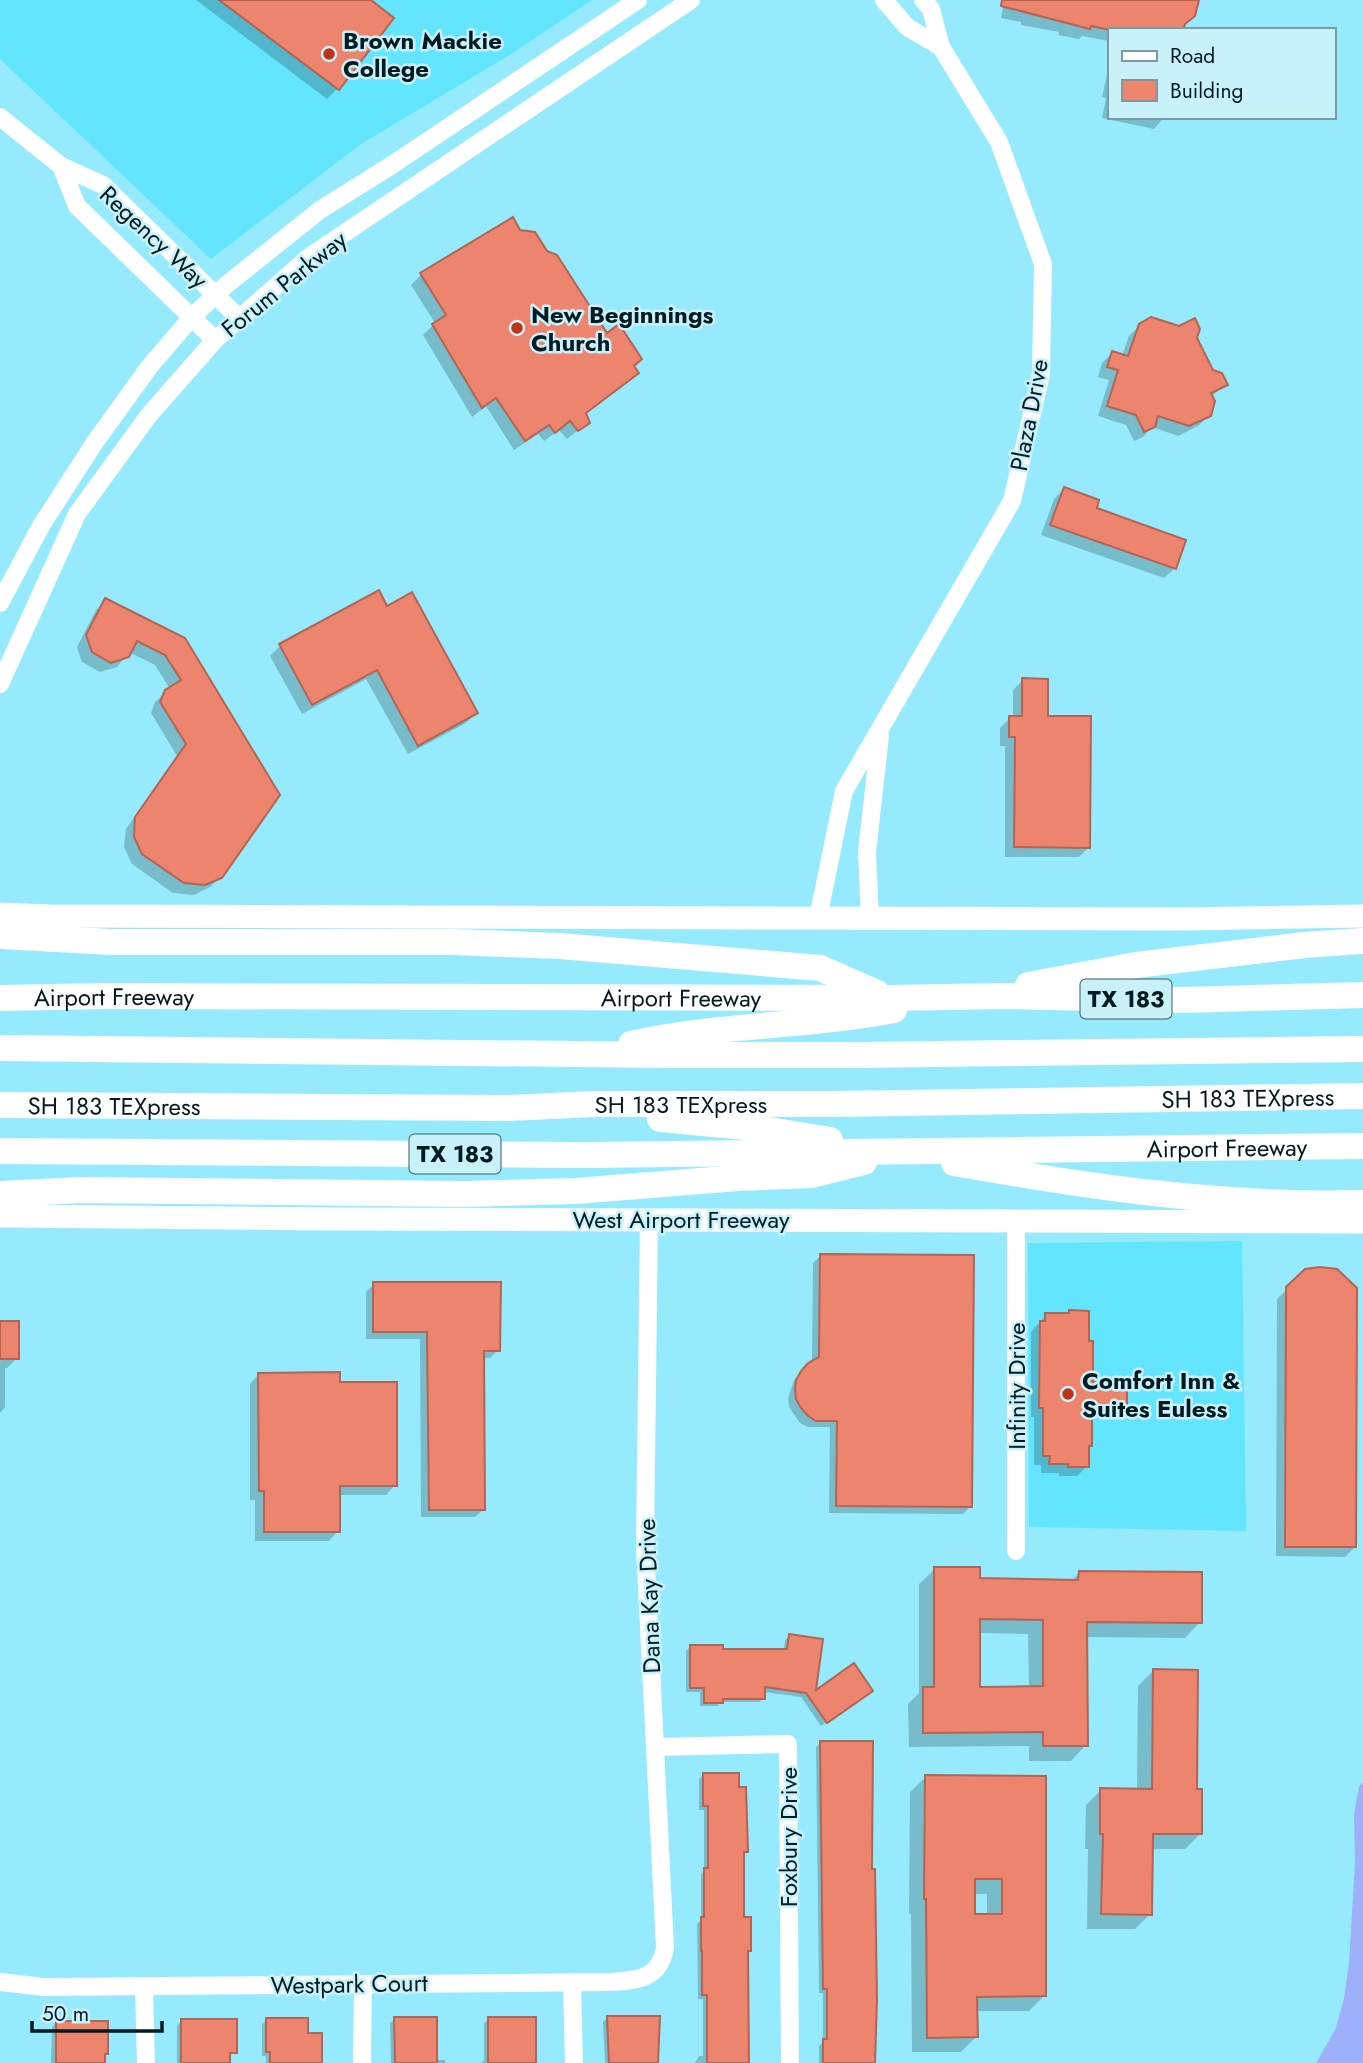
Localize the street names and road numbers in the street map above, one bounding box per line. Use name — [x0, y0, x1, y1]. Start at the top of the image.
street label: Regency Way — [92, 177, 216, 297]
street label: Forum Parkway — [214, 222, 355, 346]
street label: Plaza Drive — [1001, 356, 1057, 474]
street label: Airport Freeway — [33, 978, 195, 1015]
street label: Airport Freeway — [601, 980, 762, 1015]
road number: TX 183 — [1080, 980, 1172, 1018]
street label: SH 183 TEXpress — [1161, 1079, 1334, 1117]
street label: SH 183 TEXpress — [595, 1087, 767, 1122]
street label: SH 183 TEXpress — [28, 1088, 200, 1124]
street label: Airport Freeway — [1147, 1129, 1308, 1166]
road number: TX 183 — [410, 1134, 500, 1174]
street label: West Airport Freeway — [572, 1202, 790, 1237]
street label: Infinity Drive — [999, 1322, 1034, 1450]
street label: Dana Kay Drive — [629, 1518, 669, 1674]
street label: Foxbury Drive — [771, 1767, 806, 1907]
street label: Westpark Court — [270, 1965, 428, 2003]

